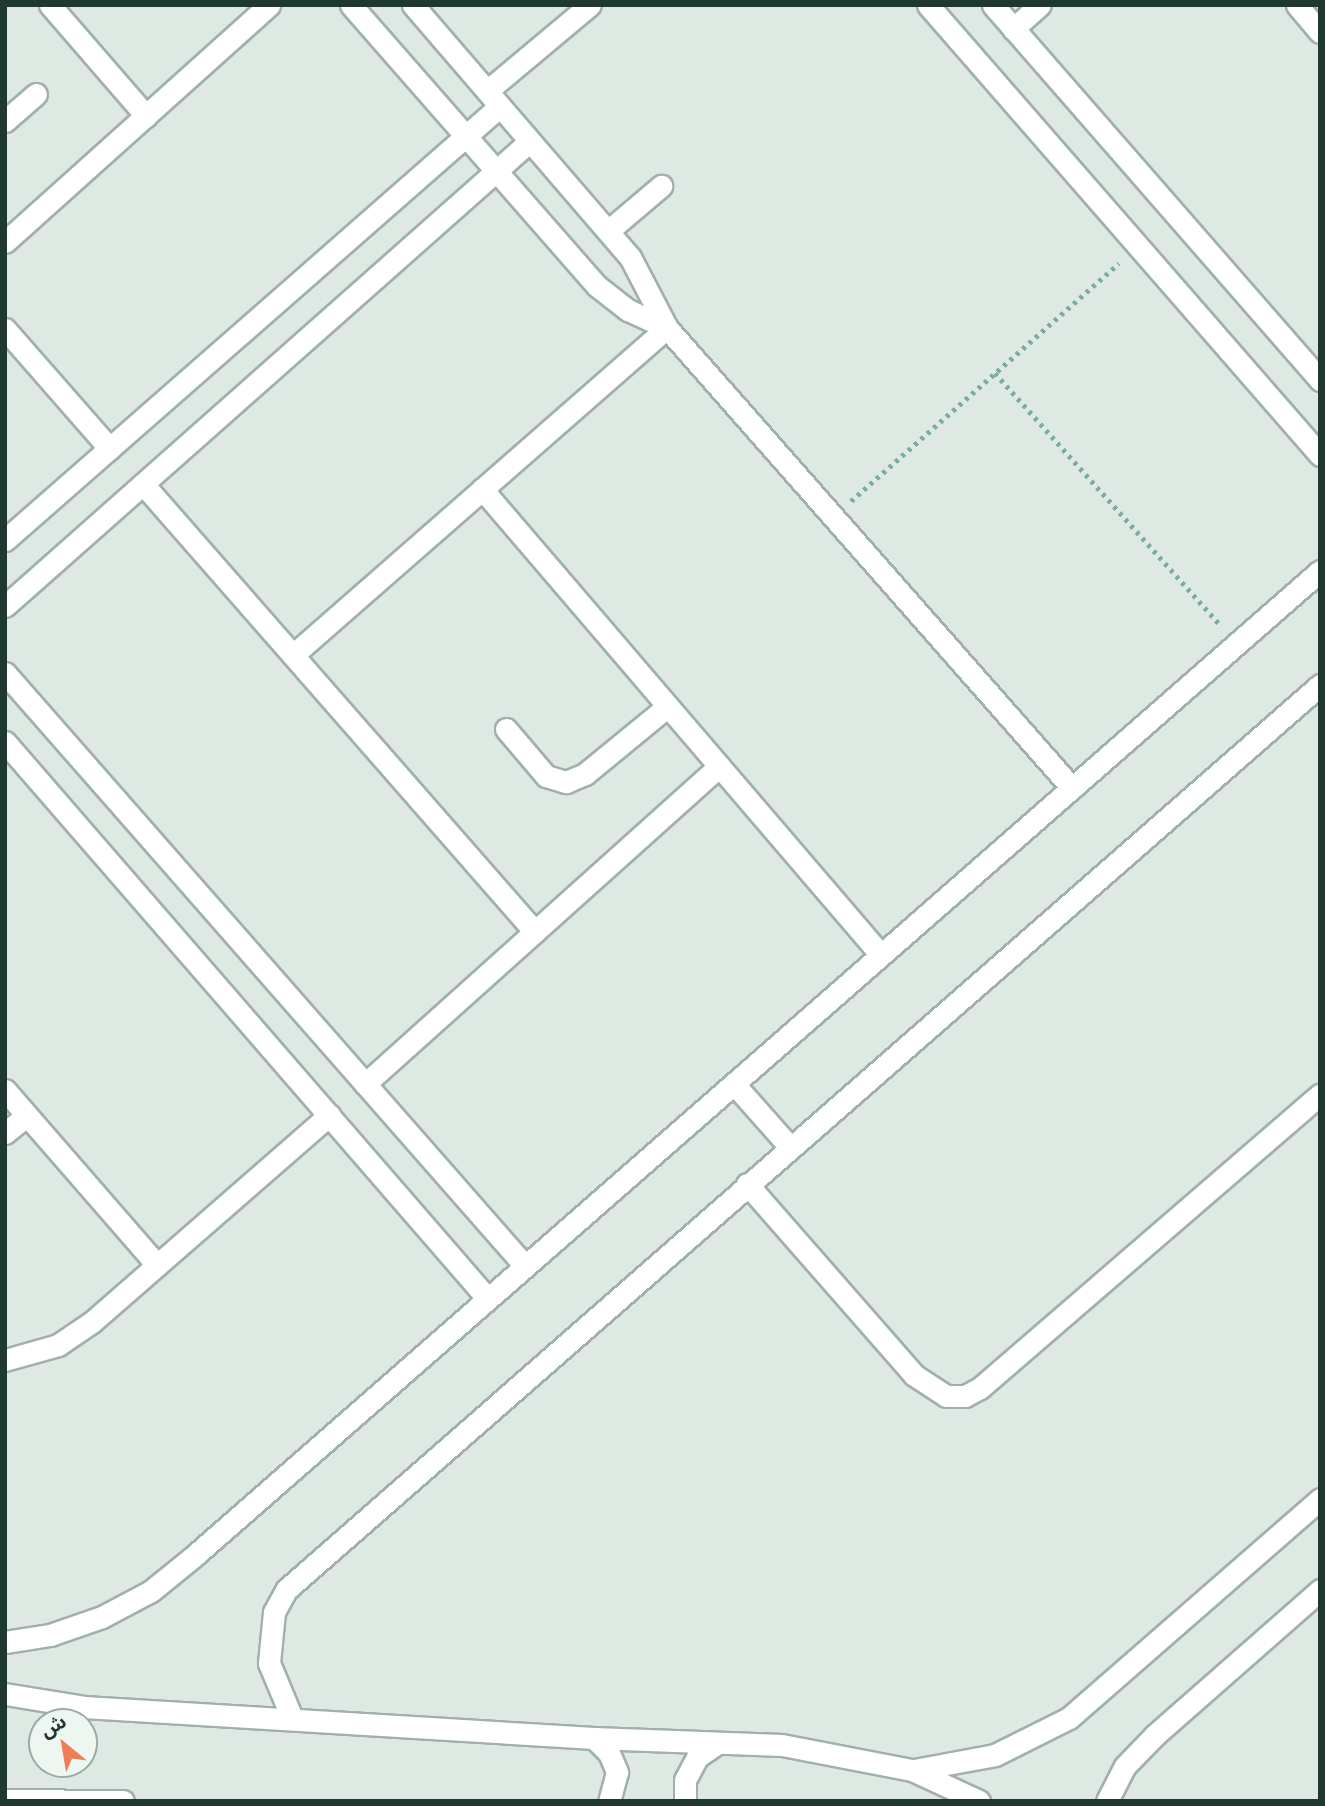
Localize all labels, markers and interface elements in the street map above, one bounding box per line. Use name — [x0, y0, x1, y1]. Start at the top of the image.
north arrow — [28, 1708, 98, 1778]
text: ش — [37, 1711, 70, 1743]

